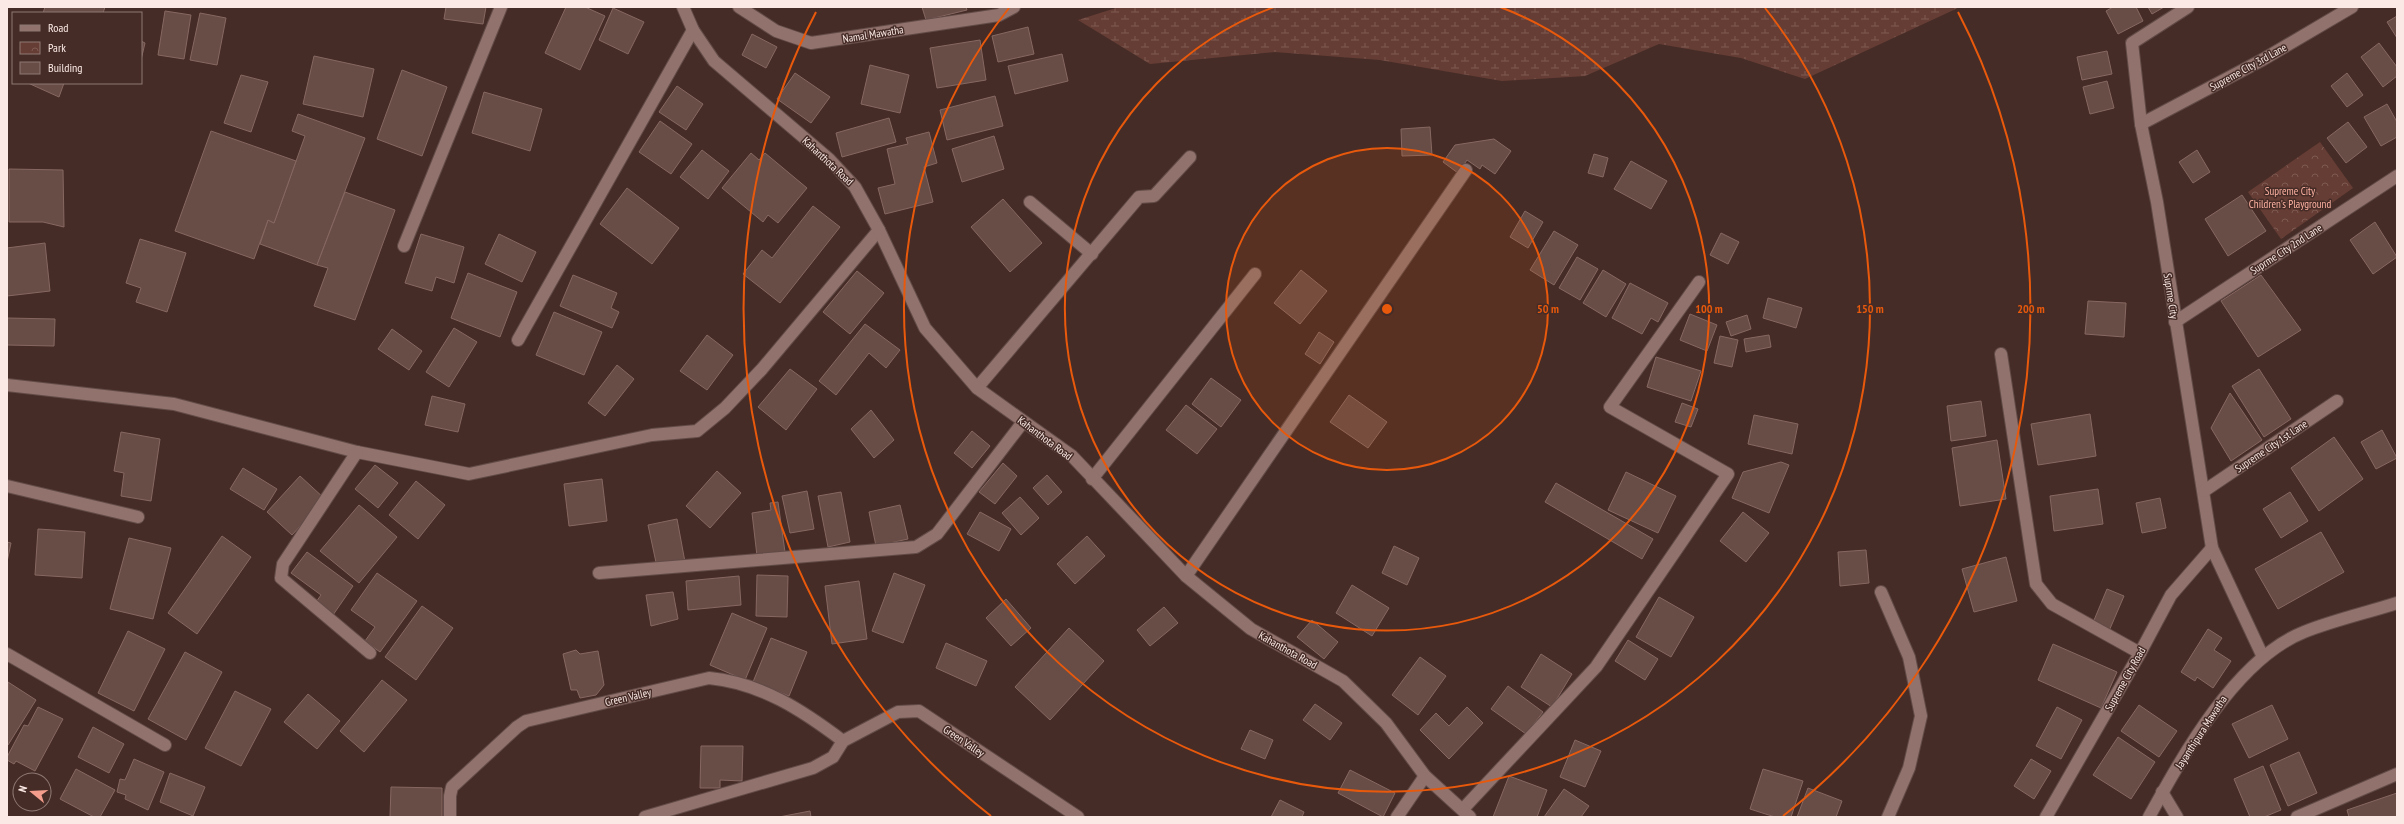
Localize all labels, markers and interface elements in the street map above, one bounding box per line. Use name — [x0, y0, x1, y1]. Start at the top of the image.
legend — [12, 12, 142, 84]
text: Road — [48, 20, 68, 35]
street label: Namal Mawatha — [842, 22, 904, 46]
text: Park — [48, 40, 66, 55]
street label: Supreme CIty 3rd Lane — [2207, 40, 2289, 94]
text: Building — [48, 60, 83, 75]
street label: Kahanthota Road — [800, 134, 857, 188]
park label: Supreme City Children's Playground — [2249, 184, 2331, 211]
street label: Suprme City 2nd Lane — [2247, 220, 2325, 277]
street label: Suprme City — [2161, 272, 2182, 321]
text: 50 m — [1537, 301, 1559, 316]
text: 100 m — [1695, 301, 1723, 316]
text: 150 m — [1856, 301, 1884, 316]
text: 200 m — [2017, 301, 2045, 316]
centre of rings — [1380, 302, 1394, 316]
street label: Kahanthota Road — [1015, 413, 1075, 463]
street label: Supreme City 1st Lane — [2232, 416, 2310, 475]
street label: Kahanthota Road — [1256, 628, 1320, 672]
street label: Supreme City Road — [2102, 644, 2148, 714]
street label: Green Valley — [604, 685, 653, 709]
street label: Jayanthipura Mawatha — [2172, 693, 2230, 772]
street label: Green Valley — [941, 722, 988, 760]
north arrow — [12, 772, 52, 812]
text: N — [15, 784, 30, 794]

